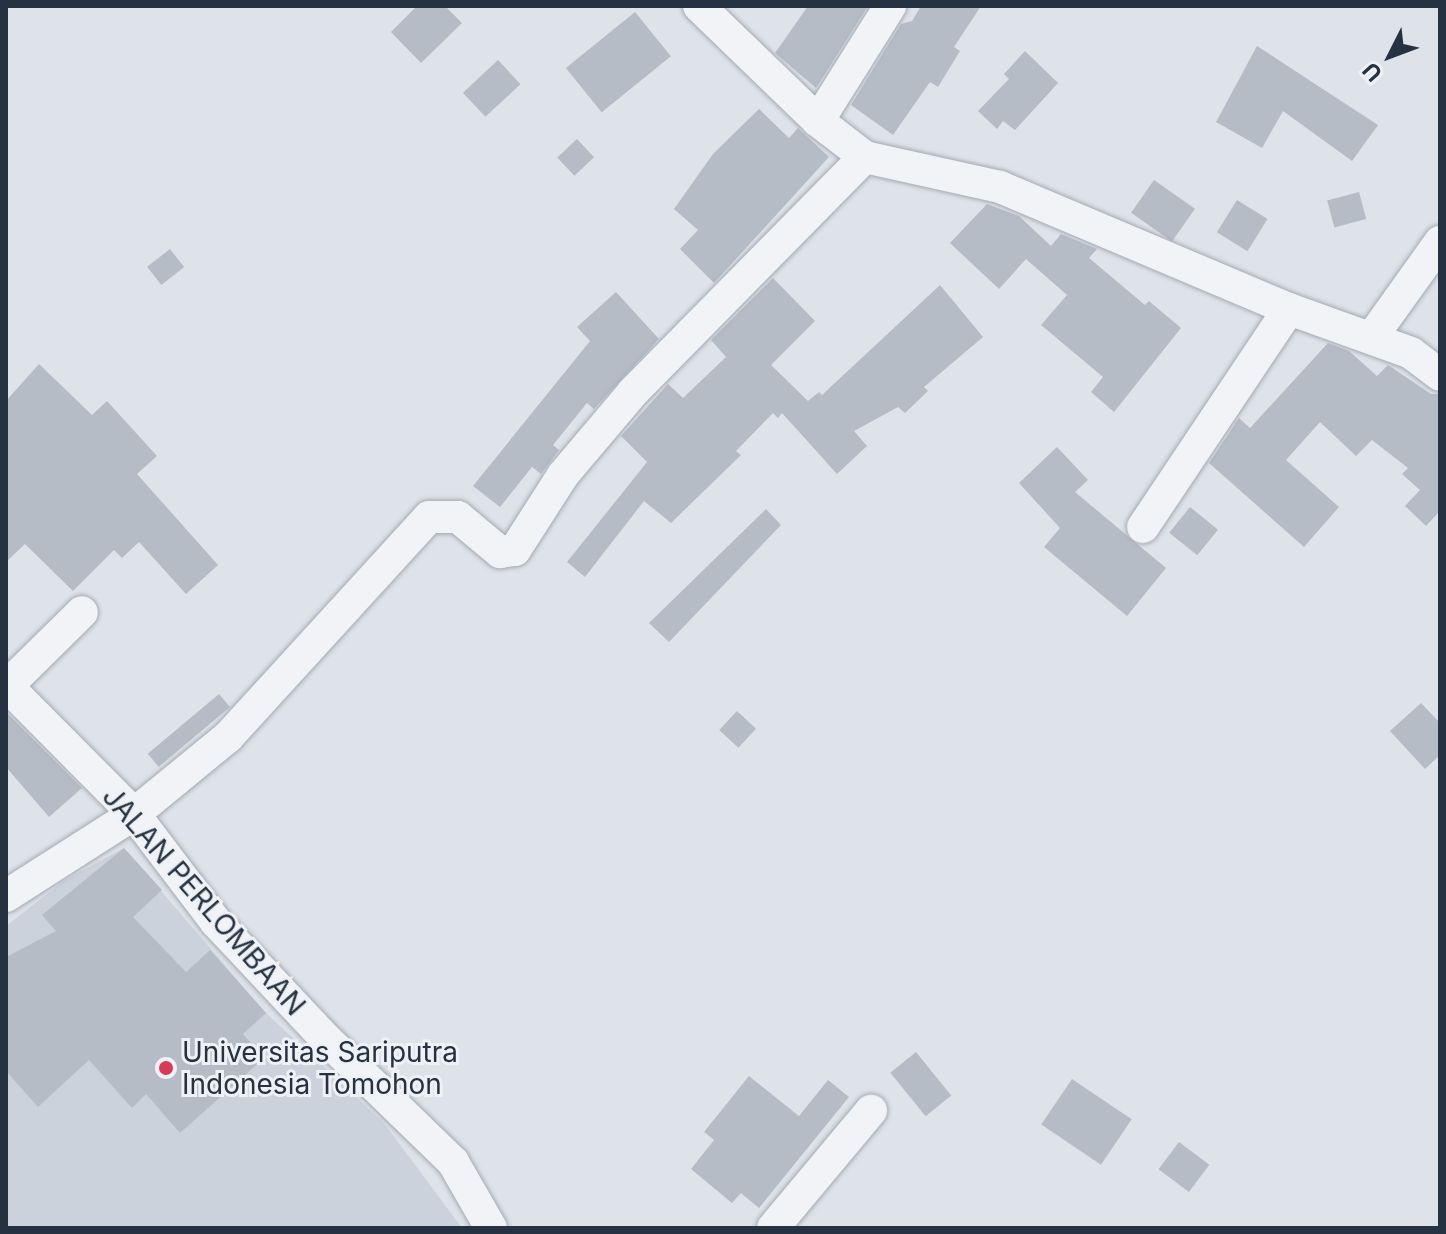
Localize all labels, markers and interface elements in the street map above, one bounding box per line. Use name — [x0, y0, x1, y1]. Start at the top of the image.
north arrow — [1350, 16, 1430, 96]
text: U — [1357, 57, 1387, 87]
street label: JALAN PERLOMBAAN — [96, 780, 312, 1022]
place label: Universitas Sariputra Indonesia Tomohon — [182, 1035, 458, 1101]
marker: Universitas Sariputra Indonesia Tomohon — [157, 1059, 175, 1077]

